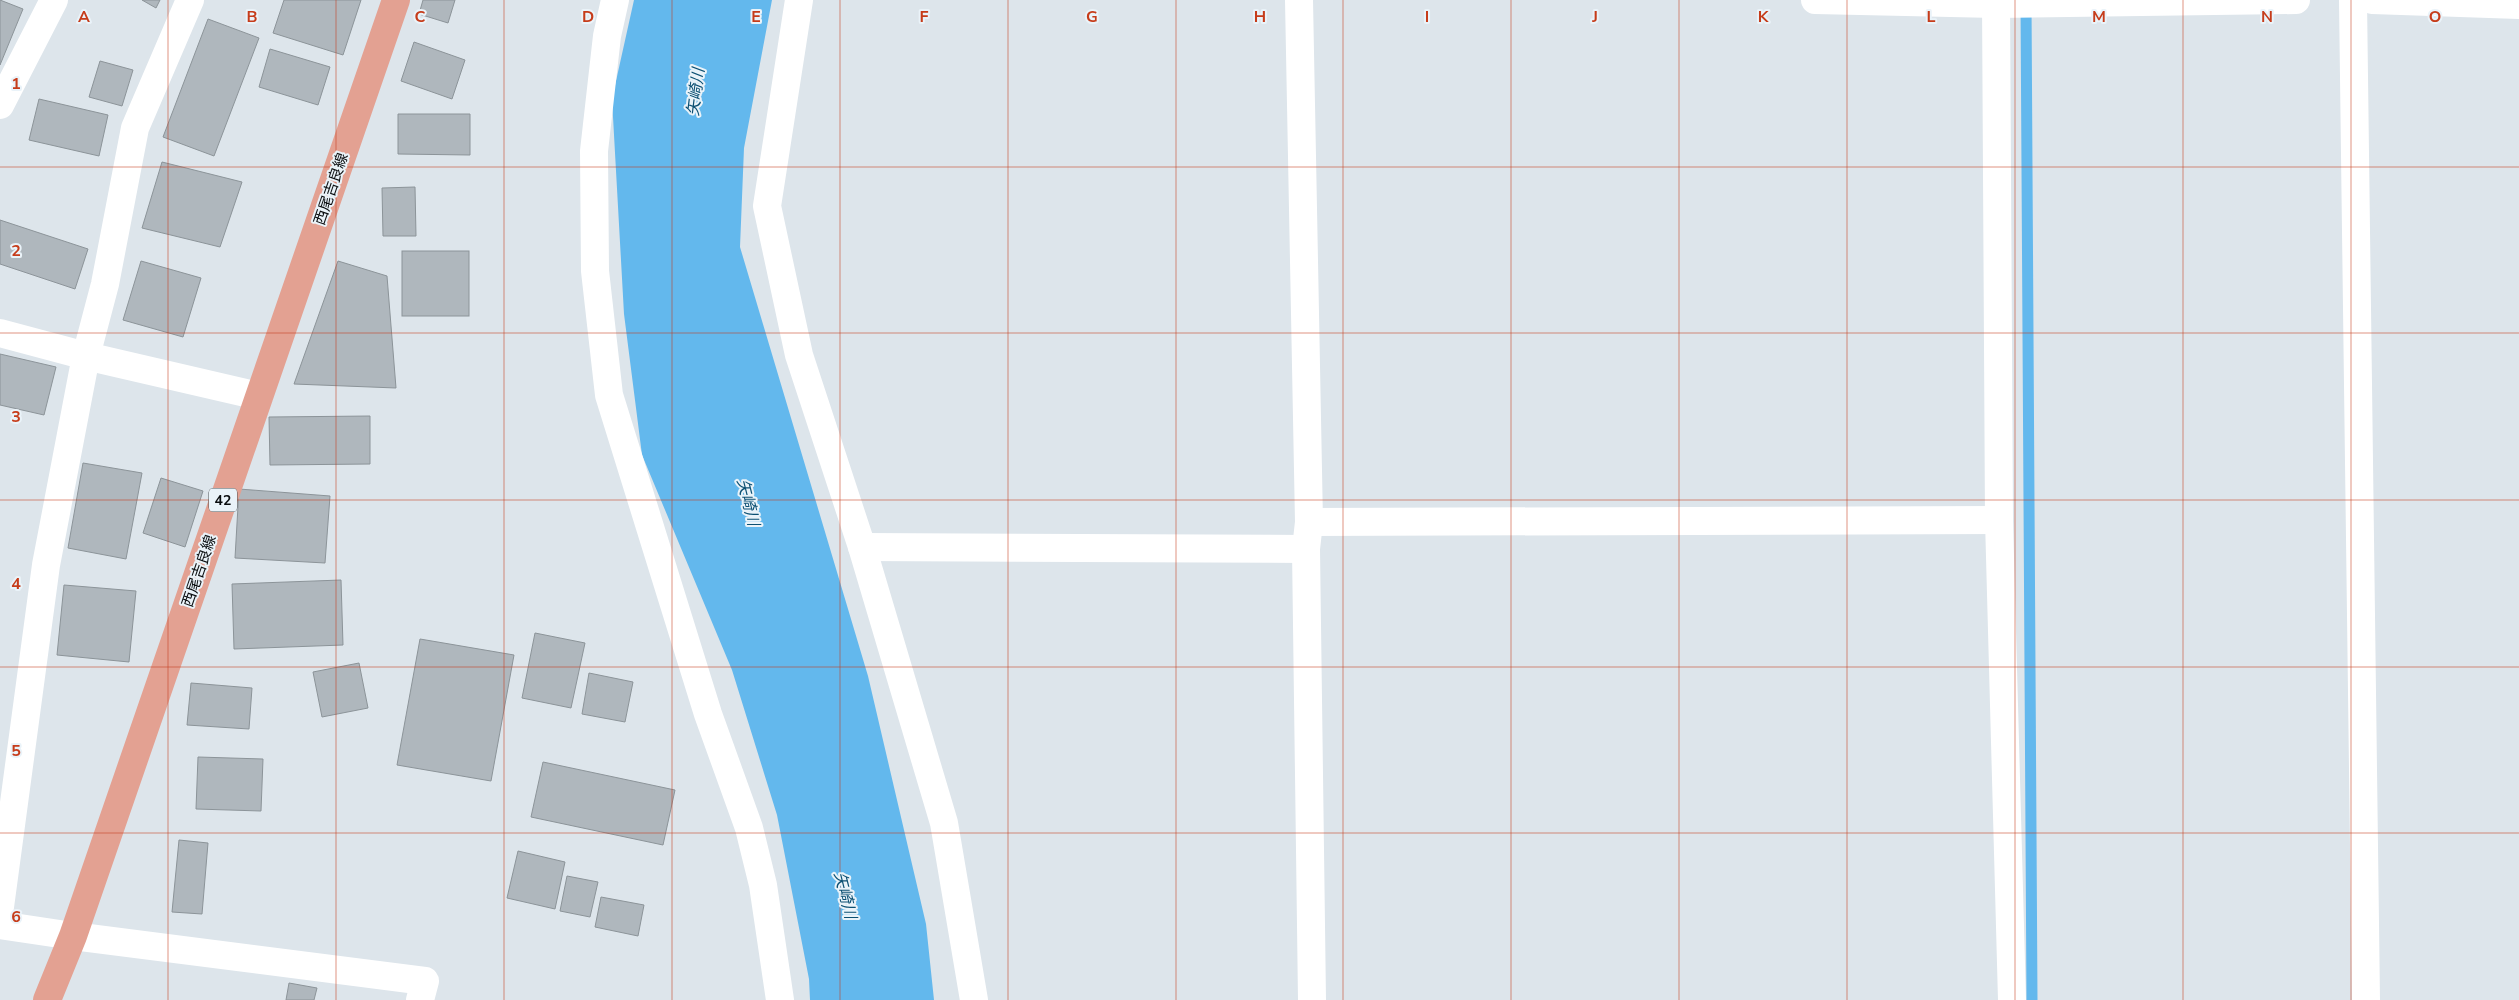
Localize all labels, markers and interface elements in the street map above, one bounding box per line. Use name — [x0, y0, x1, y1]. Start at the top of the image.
text: A — [78, 6, 90, 28]
text: B — [246, 6, 258, 28]
text: C — [415, 6, 426, 28]
text: D — [582, 6, 594, 28]
text: E — [751, 6, 761, 28]
text: F — [920, 6, 929, 28]
text: G — [1086, 6, 1098, 28]
text: H — [1254, 6, 1266, 28]
text: I — [1425, 6, 1429, 28]
text: J — [1591, 6, 1598, 28]
text: K — [1758, 6, 1770, 28]
text: L — [1927, 6, 1936, 28]
text: M — [2092, 6, 2106, 28]
text: N — [2261, 6, 2273, 28]
text: O — [2429, 6, 2441, 28]
water label: 矢崎川 — [682, 65, 710, 117]
text: 1 — [11, 73, 21, 95]
street label: 西尾吉良線 — [309, 150, 353, 228]
text: 2 — [11, 240, 21, 262]
text: 3 — [11, 406, 21, 428]
water label: 矢崎川 — [732, 476, 765, 530]
road number: 42 — [209, 488, 237, 512]
street label: 西尾吉良線 — [177, 532, 221, 610]
text: 4 — [11, 573, 21, 595]
text: 5 — [11, 740, 21, 762]
water label: 矢崎川 — [829, 869, 862, 923]
text: 6 — [11, 906, 21, 928]

